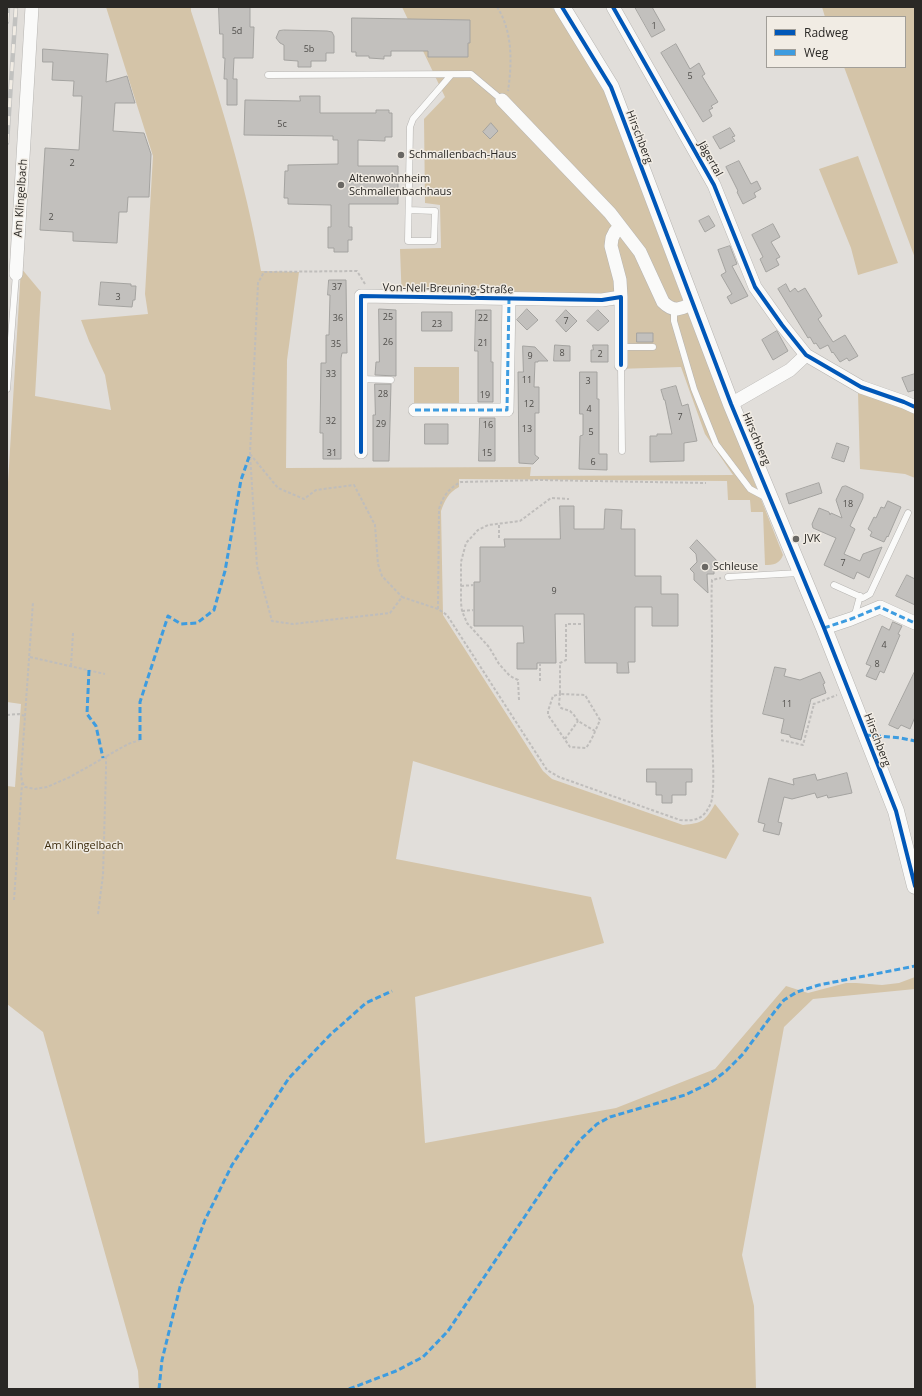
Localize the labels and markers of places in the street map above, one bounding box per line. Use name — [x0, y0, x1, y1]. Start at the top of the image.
place label: Schmallenbach-Haus — [409, 148, 516, 162]
marker: Schmallenbach-Haus — [396, 150, 406, 160]
place label: Altenwohnheim Schmallenbachhaus — [349, 172, 452, 198]
marker: Altenwohnheim Schmallenbachhaus — [336, 180, 346, 190]
place label: JVK — [804, 532, 820, 546]
marker: JVK — [791, 534, 801, 544]
place label: Schleuse — [713, 560, 758, 574]
marker: Schleuse — [700, 562, 710, 572]

